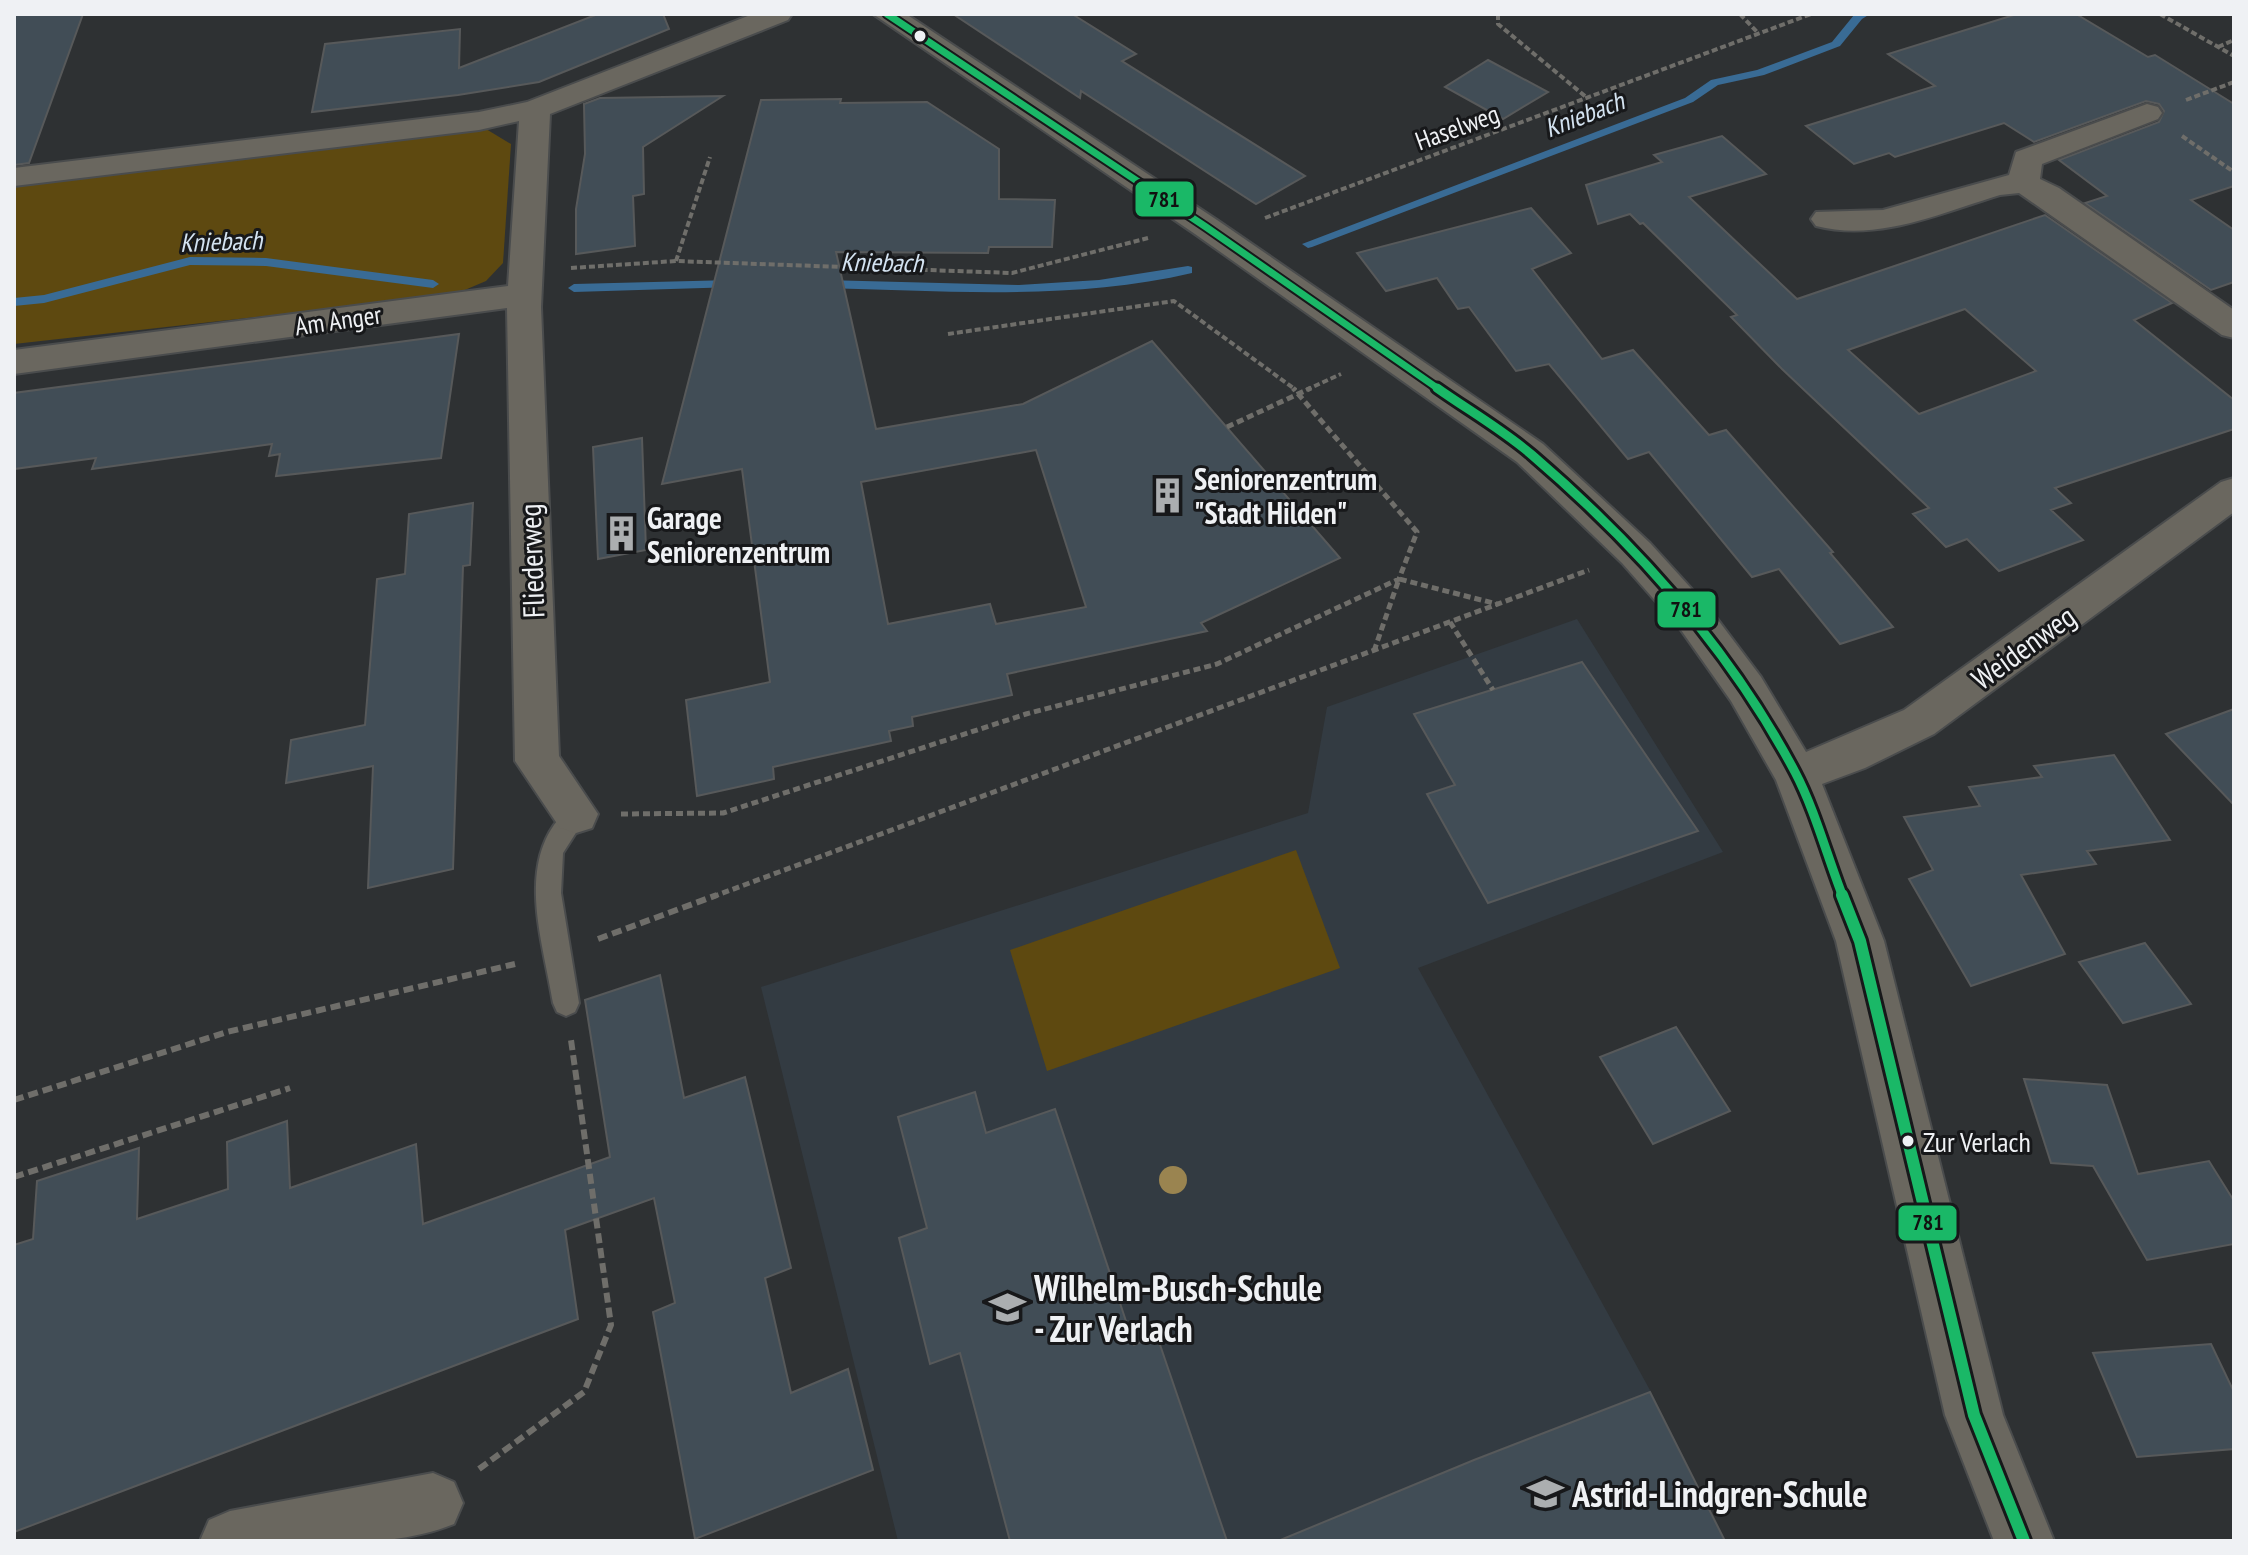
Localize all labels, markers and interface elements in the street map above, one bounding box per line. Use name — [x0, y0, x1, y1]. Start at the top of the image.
unlabelled marker — [912, 28, 928, 44]
water label: Kniebach — [1540, 83, 1630, 144]
street label: Haselweg — [1411, 97, 1503, 157]
line badge: 781 — [1134, 180, 1195, 218]
text: 781 — [1148, 185, 1180, 213]
water label: Kniebach — [179, 223, 264, 259]
water label: Kniebach — [840, 245, 925, 279]
street label: Am Anger — [293, 298, 383, 342]
place label: Seniorenzentrum "Stadt Hilden" — [1194, 459, 1377, 532]
building icon: Seniorenzentrum "Stadt Hilden" — [1149, 476, 1187, 514]
place label: Garage Seniorenzentrum — [647, 498, 830, 571]
street label: Fliederweg — [510, 503, 552, 619]
building icon: Garage Seniorenzentrum — [602, 515, 640, 553]
line badge: 781 — [1656, 590, 1717, 629]
text: 781 — [1670, 595, 1702, 623]
street label: Weidenweg — [1963, 596, 2083, 698]
place label: Zur Verlach — [1923, 1123, 2031, 1160]
marker: Zur Verlach — [1900, 1133, 1916, 1149]
line badge: 781 — [1897, 1204, 1958, 1242]
text: 781 — [1912, 1208, 1944, 1236]
place label: Wilhelm-Busch-Schule - Zur Verlach — [1033, 1264, 1322, 1352]
school or university icon: Wilhelm-Busch-Schule - Zur Verlach — [989, 1289, 1027, 1327]
place label: Astrid-Lindgren-Schule — [1571, 1470, 1868, 1517]
school or university icon: Astrid-Lindgren-Schule — [1527, 1474, 1565, 1512]

